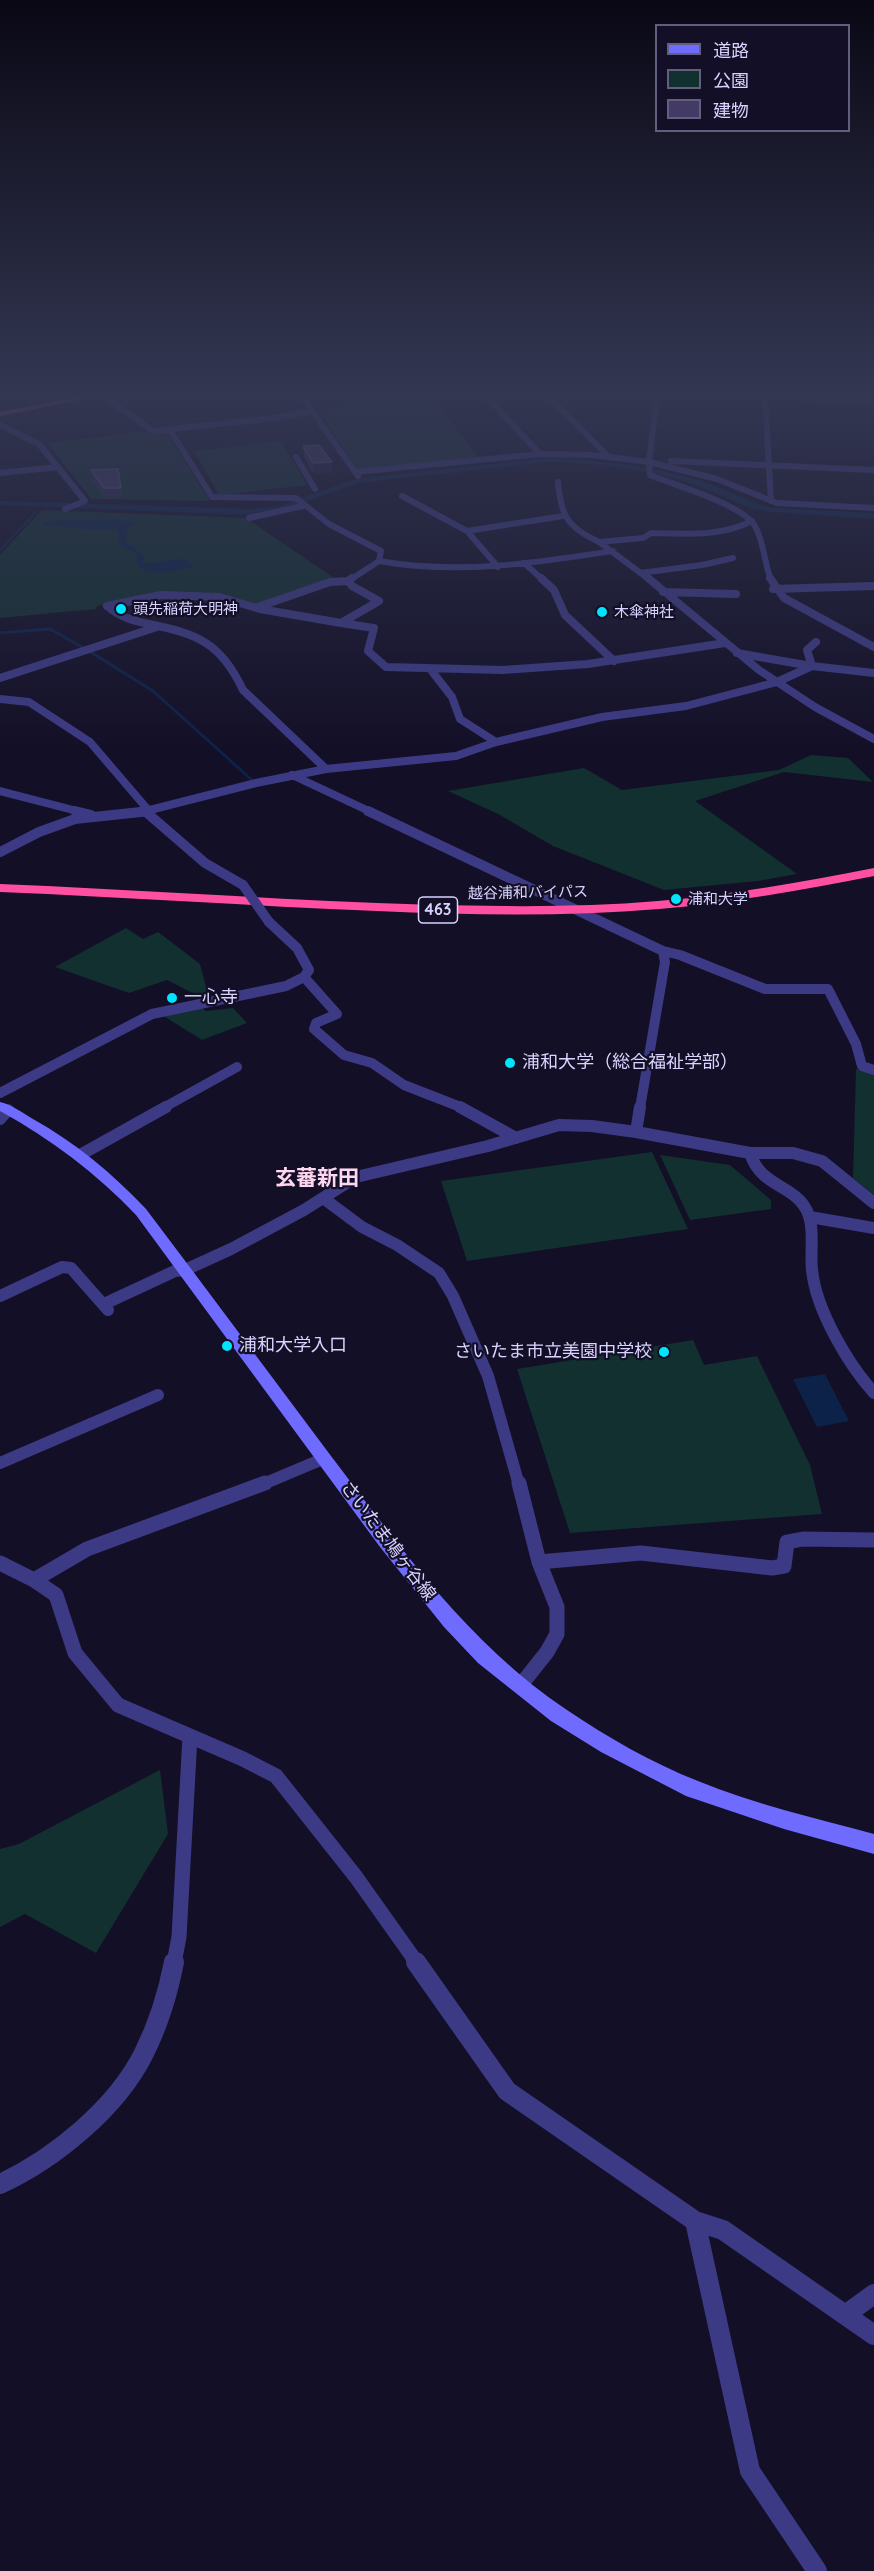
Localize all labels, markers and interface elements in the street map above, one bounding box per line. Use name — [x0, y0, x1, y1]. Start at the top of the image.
legend — [655, 24, 850, 132]
text: 道路 — [713, 39, 749, 62]
text: 公園 — [713, 69, 749, 92]
text: 建物 — [713, 99, 749, 122]
place label: 頭先稲荷大明神 — [133, 600, 238, 618]
marker: 頭先稲荷大明神 — [114, 602, 128, 616]
place label: 木傘神社 — [614, 603, 674, 621]
marker: 木傘神社 — [595, 605, 609, 619]
street label: 越谷浦和バイパス — [468, 883, 588, 903]
place label: 浦和大学 — [688, 890, 748, 908]
marker: 浦和大学 — [669, 892, 683, 906]
road number: 463 — [418, 897, 458, 923]
place label: 一心寺 — [184, 987, 238, 1009]
marker: 一心寺 — [165, 991, 179, 1005]
place label: 浦和大学（総合福祉学部） — [522, 1052, 738, 1074]
marker: 浦和大学（総合福祉学部） — [503, 1056, 517, 1070]
district label: 玄蕃新田 — [275, 1166, 359, 1192]
place label: 浦和大学入口 — [239, 1335, 347, 1357]
marker: 浦和大学入口 — [220, 1339, 234, 1353]
place label: さいたま市立美園中学校 — [454, 1341, 652, 1363]
marker: さいたま市立美園中学校 — [657, 1345, 671, 1359]
street label: さいたま鳩ヶ谷線 — [336, 1477, 440, 1605]

